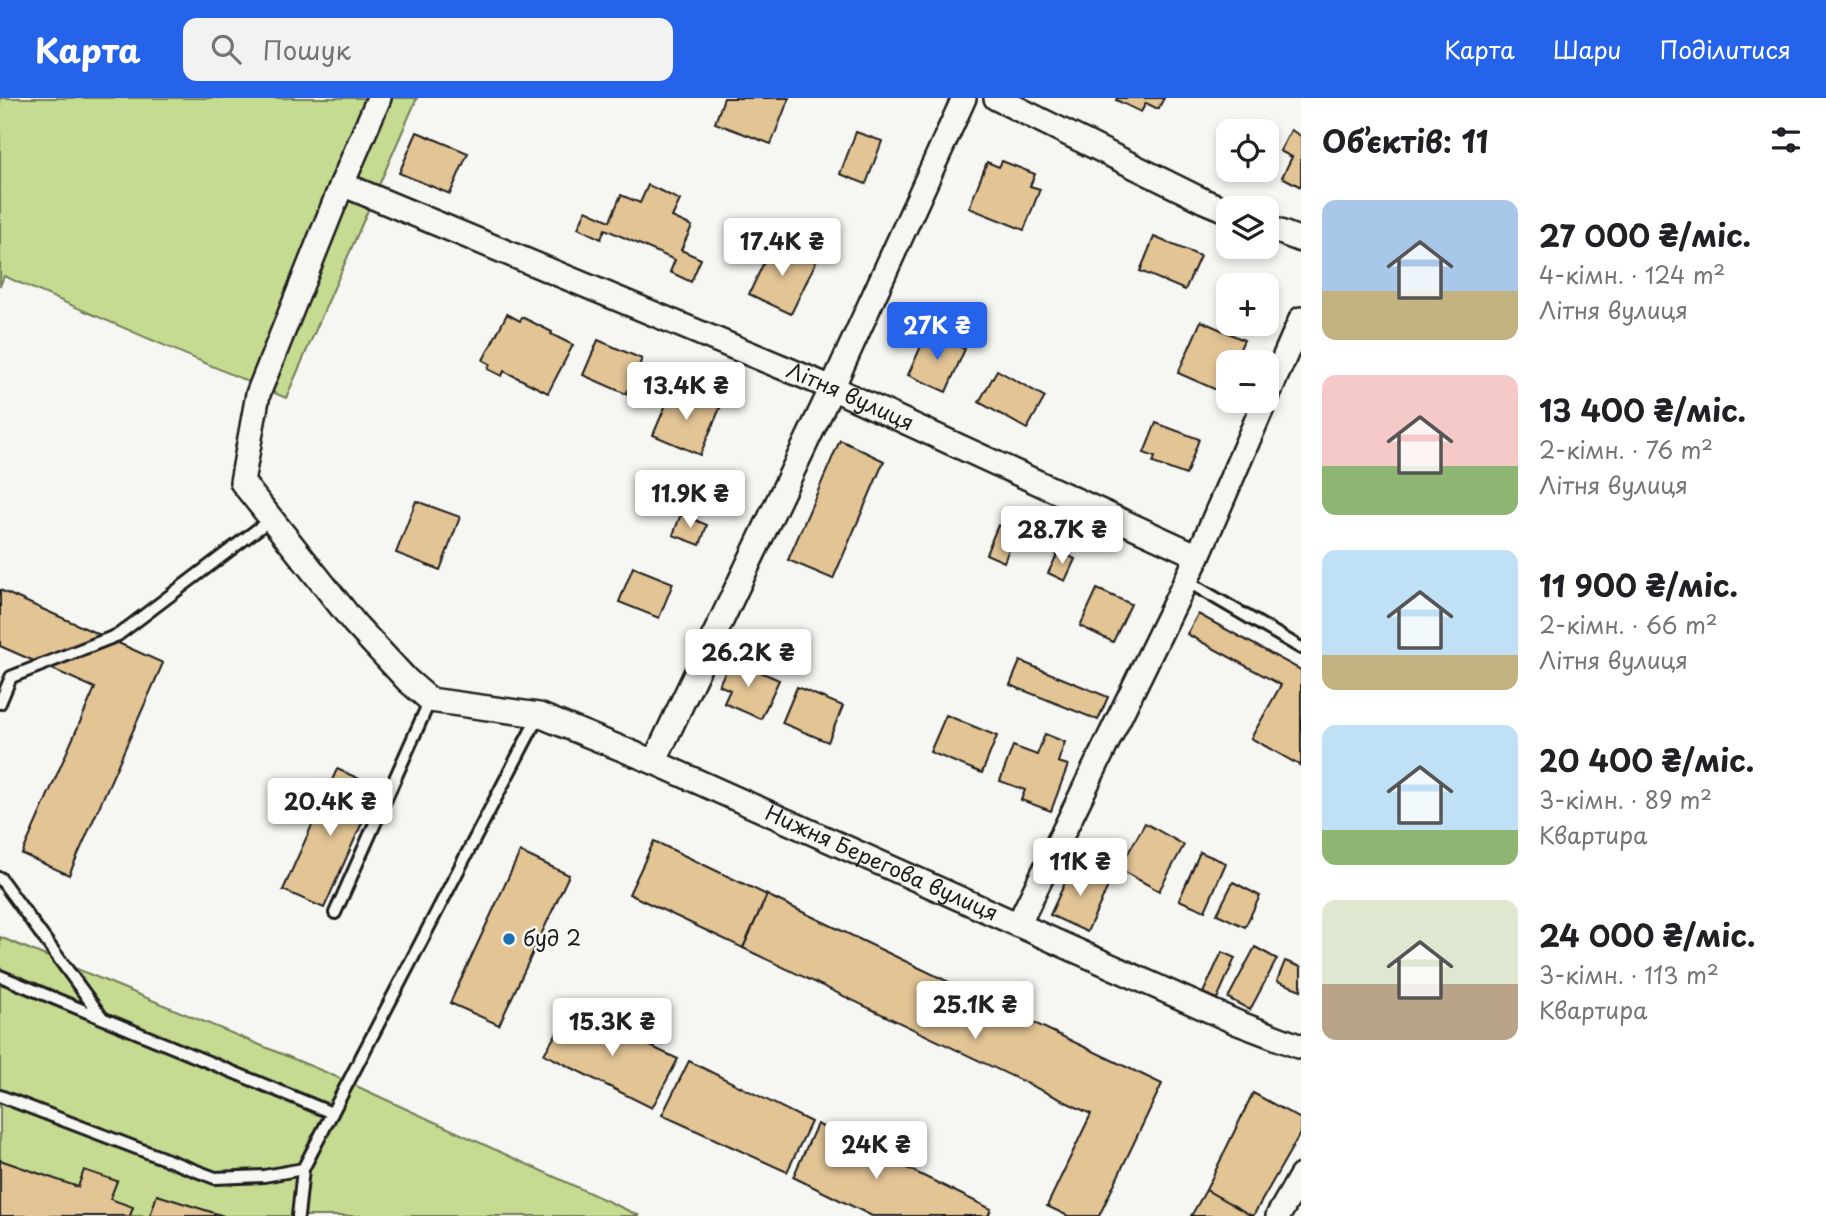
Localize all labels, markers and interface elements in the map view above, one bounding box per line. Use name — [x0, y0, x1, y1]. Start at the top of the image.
search box — [183, 18, 673, 81]
text: Карта — [35, 24, 141, 74]
icon: search — [207, 30, 245, 68]
text: Пошук — [263, 30, 351, 69]
text: Карта — [1444, 31, 1515, 67]
text: Шари — [1553, 31, 1622, 67]
text: Поділитися — [1660, 31, 1791, 67]
text: Об’єктів: 11 — [1322, 118, 1489, 163]
map controls — [1216, 119, 1279, 413]
button: locate — [1216, 119, 1279, 182]
icon: filters — [1767, 121, 1805, 159]
button: layers — [1216, 196, 1279, 259]
text: 27 000 ₴/міс. — [1539, 212, 1751, 257]
pin: 17.4K ₴ — [717, 218, 847, 278]
text: 17.4K ₴ — [740, 223, 824, 258]
icon: home — [1378, 228, 1462, 312]
text: 4-кімн. · 124 m² — [1539, 257, 1725, 292]
button: + — [1216, 273, 1279, 336]
text: Літня вулиця — [1539, 292, 1688, 327]
pin: 27K ₴ — [888, 302, 986, 362]
text: 27K ₴ — [903, 307, 971, 342]
button: − — [1216, 350, 1279, 413]
street label: Літня вулиця — [782, 353, 920, 438]
pin: 13.4K ₴ — [621, 362, 751, 422]
text: 13.4K ₴ — [643, 367, 729, 402]
text: 13 400 ₴/міс. — [1539, 387, 1746, 432]
icon: home — [1378, 403, 1462, 487]
text: 2-кімн. · 76 m² — [1539, 432, 1713, 467]
text: Літня вулиця — [1539, 467, 1688, 502]
pin: 11.9K ₴ — [625, 470, 755, 530]
text: 11.9K ₴ — [651, 475, 729, 510]
pin: 28.7K ₴ — [997, 506, 1127, 566]
text: 28.7K ₴ — [1017, 511, 1107, 546]
text: 11 900 ₴/міс. — [1539, 562, 1738, 607]
icon: home — [1378, 578, 1462, 662]
text: 2-кімн. · 66 m² — [1539, 607, 1718, 642]
pin: 26.2K ₴ — [683, 630, 813, 689]
text: 26.2K ₴ — [701, 634, 795, 669]
text: Літня вулиця — [1539, 642, 1688, 677]
text: 20 400 ₴/міс. — [1539, 737, 1754, 782]
icon: home — [1378, 753, 1462, 837]
pin: 20.4K ₴ — [265, 778, 395, 838]
text: 3-кімн. · 89 m² — [1539, 782, 1712, 817]
text: 20.4K ₴ — [284, 783, 376, 818]
street label: Нижня Берегова вулиця — [761, 796, 1004, 928]
text: Квартира — [1539, 817, 1647, 852]
pin: 11K ₴ — [1031, 838, 1129, 898]
text: 11K ₴ — [1049, 843, 1111, 878]
text: 24 000 ₴/міс. — [1539, 912, 1755, 957]
place label: буд 2 — [523, 921, 581, 953]
icon: home — [1378, 928, 1462, 1012]
marker: буд 2 — [501, 931, 517, 947]
text: 3-кімн. · 113 m² — [1539, 957, 1719, 992]
pin: 25.1K ₴ — [910, 982, 1040, 1041]
text: 25.1K ₴ — [933, 986, 1017, 1021]
text: Квартира — [1539, 992, 1647, 1027]
pin: 15.3K ₴ — [547, 998, 677, 1058]
text: 15.3K ₴ — [569, 1003, 655, 1038]
pin: 24K ₴ — [827, 1122, 925, 1181]
text: 24K ₴ — [841, 1126, 911, 1161]

